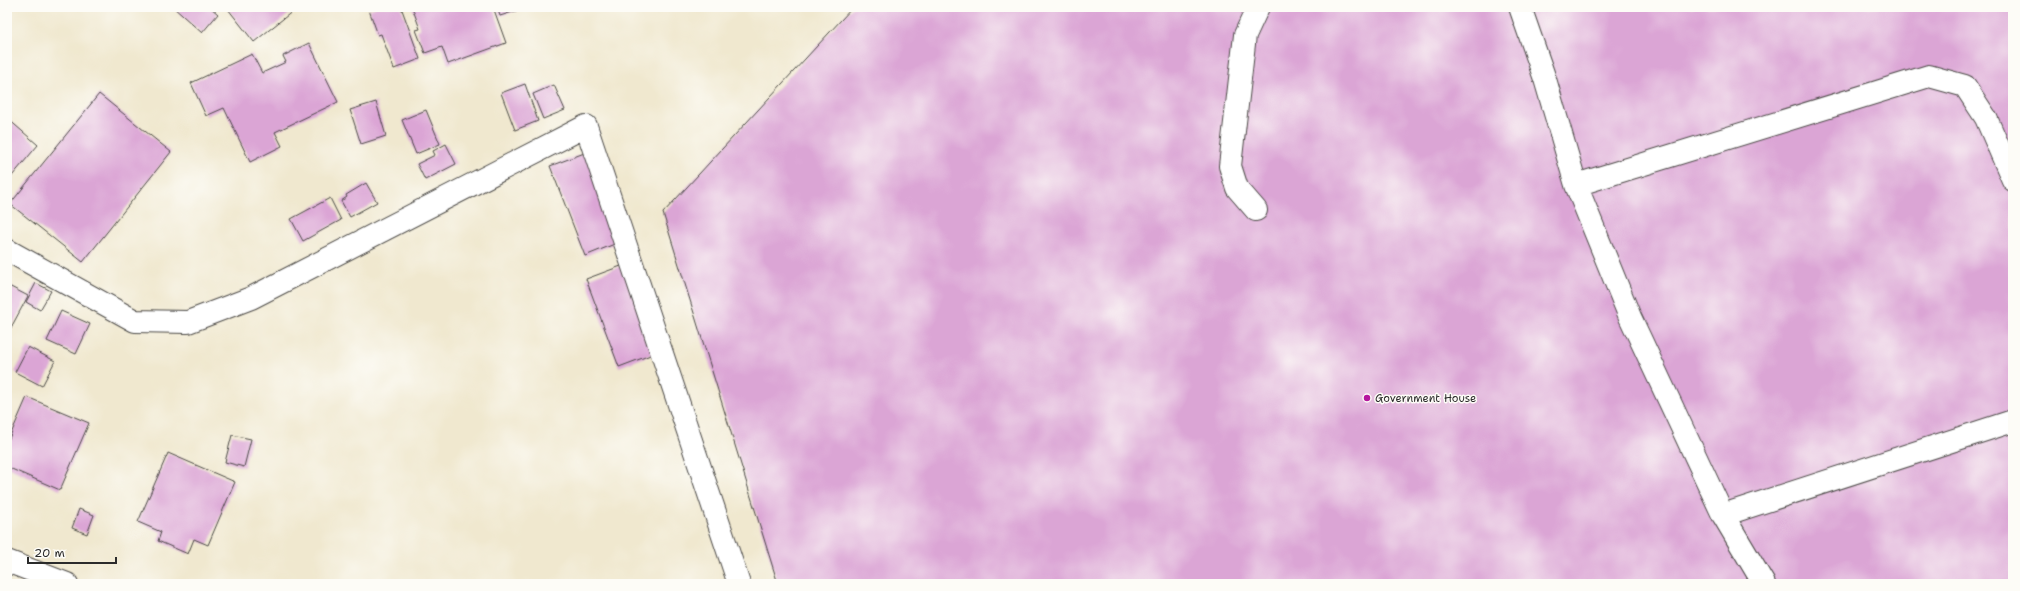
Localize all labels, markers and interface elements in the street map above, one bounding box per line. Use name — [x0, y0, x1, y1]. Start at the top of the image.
place label: Government House — [1375, 391, 1476, 406]
marker: Government House — [1362, 393, 1372, 403]
scale bar — [28, 539, 116, 565]
text: 20 m — [34, 545, 65, 561]

